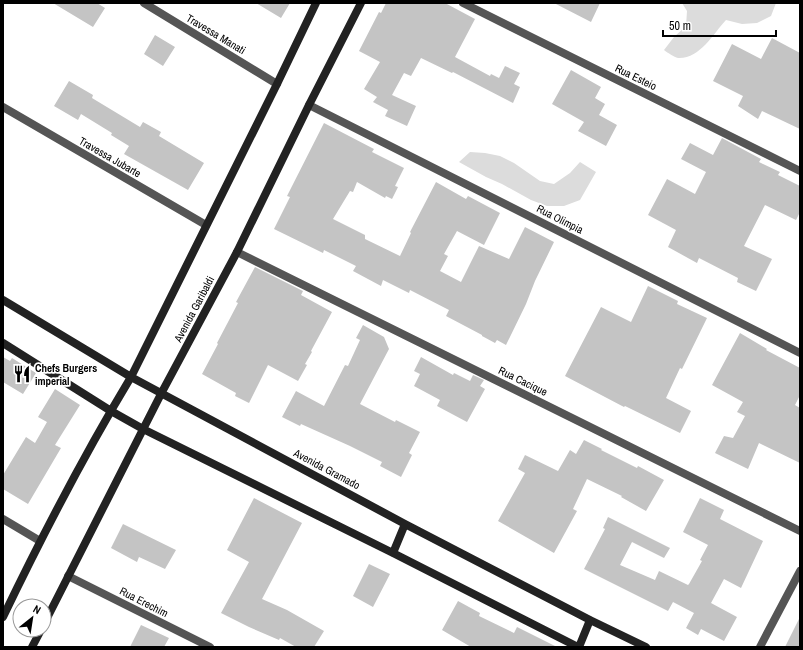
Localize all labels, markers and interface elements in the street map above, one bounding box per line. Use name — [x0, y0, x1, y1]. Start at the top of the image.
street label: Travessa Manati — [184, 11, 248, 57]
scale bar — [663, 12, 776, 38]
text: 50 m — [669, 18, 691, 34]
street label: Rua Esteio — [613, 61, 659, 93]
street label: Travessa Jubarte — [76, 134, 144, 180]
street label: Rua Olimpia — [534, 201, 586, 237]
street label: Avenida Garibaldi — [170, 274, 217, 345]
place label: Chefs Burgers imperial — [35, 361, 97, 388]
street label: Rua Cacique — [496, 363, 550, 399]
restaurant icon: Chefs Burgers imperial — [12, 364, 32, 384]
street label: Avenida Gramado — [291, 445, 363, 492]
street label: Rua Erechim — [117, 584, 171, 620]
north arrow — [12, 598, 52, 638]
text: N — [31, 602, 43, 617]

